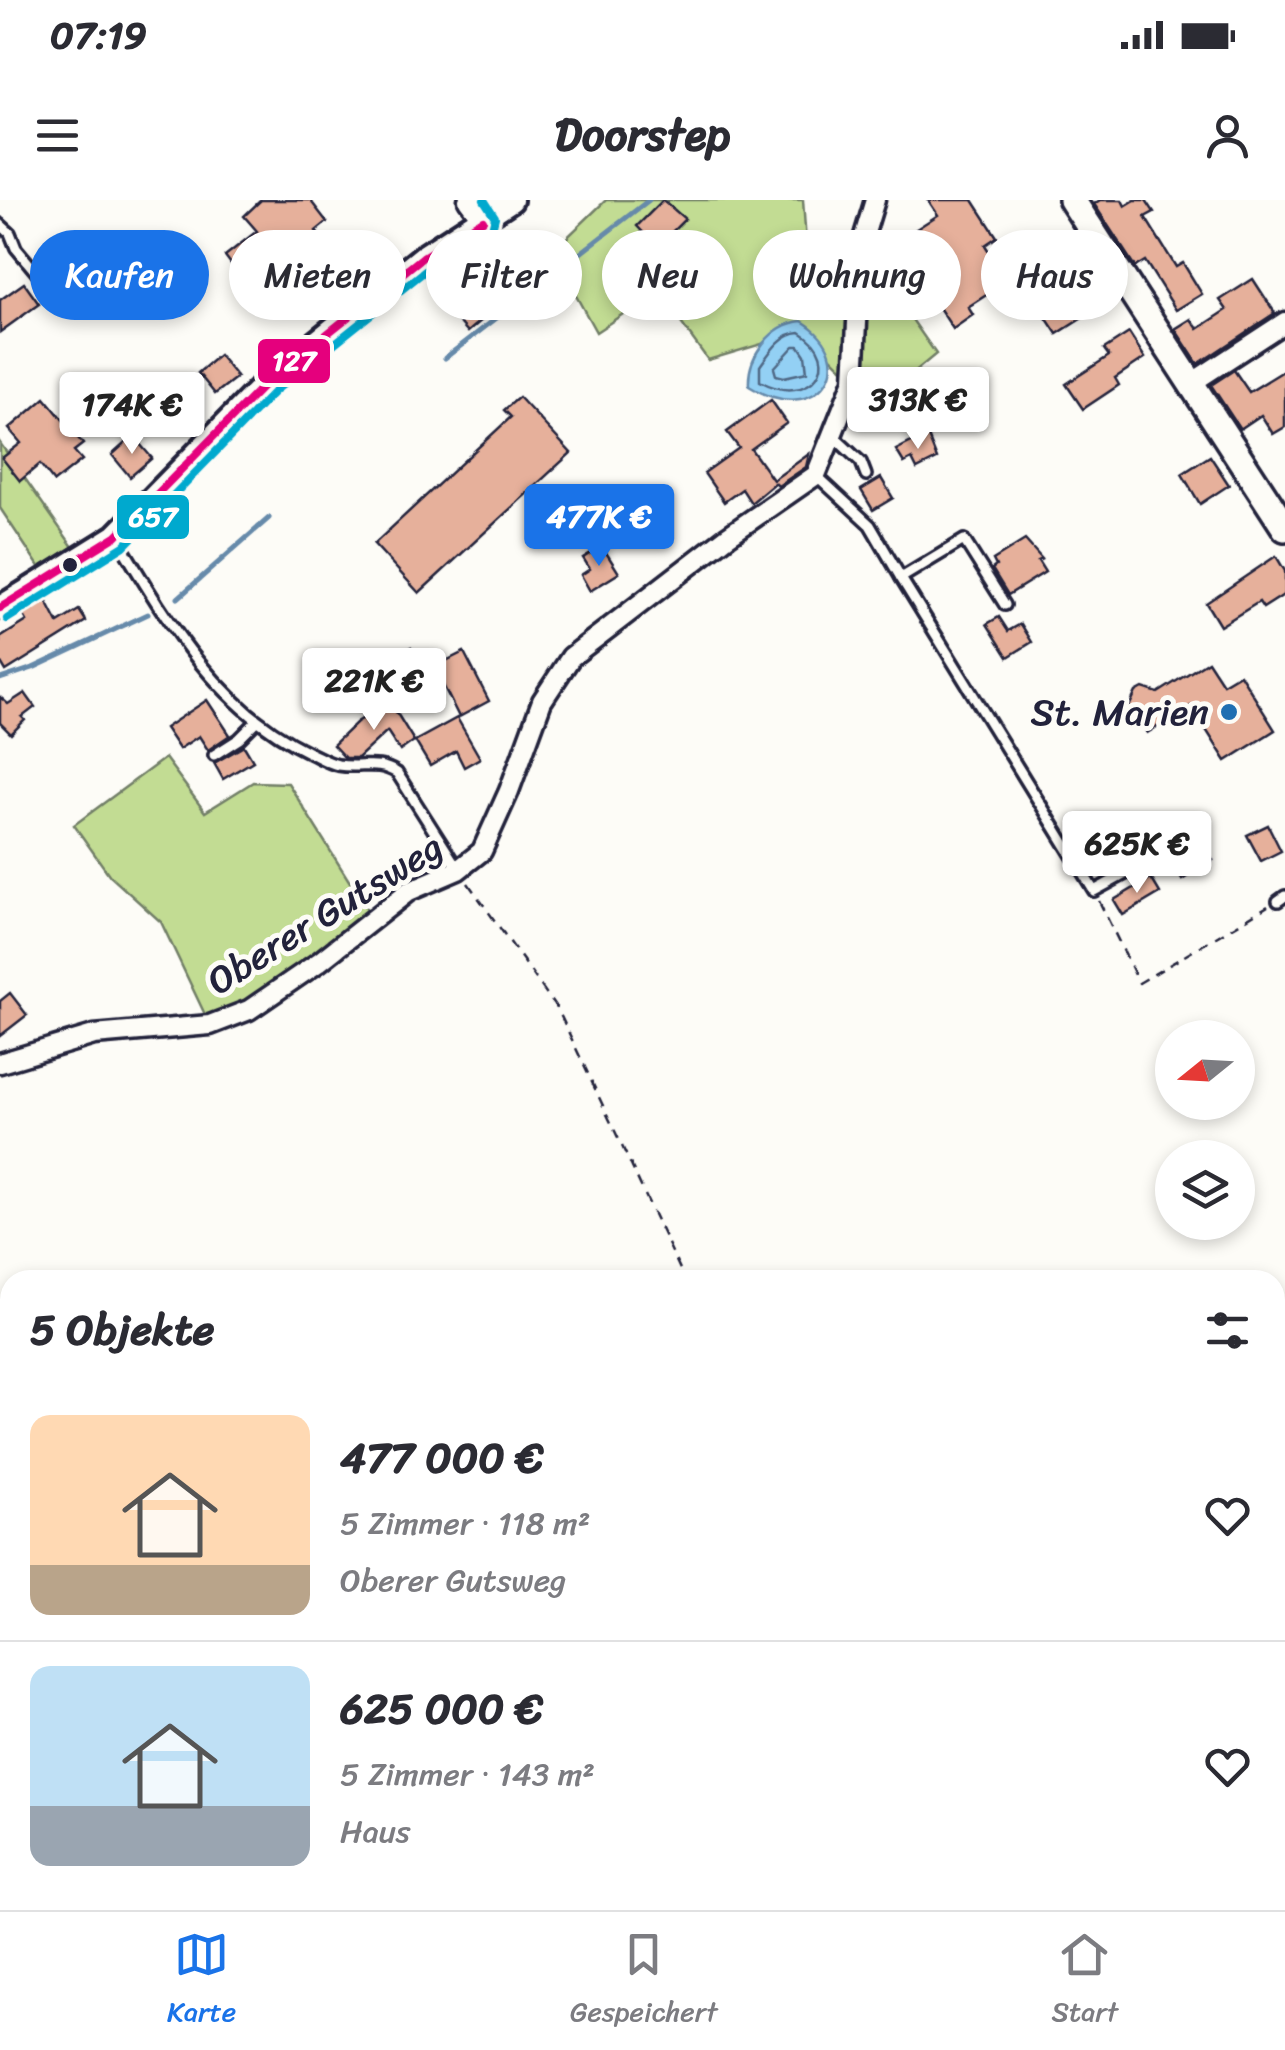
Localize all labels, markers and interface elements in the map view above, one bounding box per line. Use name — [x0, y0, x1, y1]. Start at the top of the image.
text: 07:19 — [50, 2, 147, 69]
text: Doorstep — [555, 95, 730, 175]
icon: menu — [30, 108, 85, 163]
icon: person — [1200, 108, 1255, 163]
chip: Kaufen — [30, 230, 209, 320]
chip: Mieten — [229, 230, 406, 320]
chip: Filter — [426, 230, 582, 320]
chip: Neu — [602, 230, 733, 320]
chip: Wohnung — [753, 230, 961, 320]
chip: Haus — [981, 230, 1128, 320]
text: 127 — [272, 336, 318, 385]
line badge: 127 — [256, 337, 332, 385]
pin: 313K € — [837, 367, 999, 452]
text: 313K € — [869, 371, 967, 428]
pin: 174K € — [51, 372, 213, 457]
text: 174K € — [81, 376, 183, 433]
pin: 477K € — [518, 484, 680, 569]
text: 477K € — [546, 488, 652, 545]
text: 657 — [127, 492, 180, 541]
line badge: 657 — [115, 493, 191, 541]
unlabelled marker — [60, 555, 80, 575]
pin: 221K € — [293, 648, 455, 733]
text: 221K € — [324, 652, 424, 709]
place label: St. Marien — [1031, 679, 1209, 746]
marker: St. Marien — [1218, 701, 1240, 723]
pin: 625K € — [1056, 811, 1218, 896]
street label: Oberer Gutsweg — [193, 814, 457, 1014]
text: 625K € — [1084, 815, 1190, 872]
north arrow — [1155, 1020, 1255, 1120]
map controls — [1155, 1020, 1255, 1240]
button: layers — [1155, 1140, 1255, 1240]
text: 5 Objekte — [30, 1293, 214, 1367]
icon: filters — [1200, 1303, 1255, 1358]
text: 477 000 € — [340, 1421, 544, 1495]
icon: home — [110, 1455, 230, 1575]
icon: heart — [1200, 1488, 1255, 1543]
text: 5 Zimmer · 118 m² — [340, 1495, 590, 1552]
text: Oberer Gutsweg — [340, 1552, 566, 1609]
text: 625 000 € — [340, 1672, 543, 1746]
icon: home — [110, 1706, 230, 1826]
icon: heart — [1200, 1739, 1255, 1794]
text: 5 Zimmer · 143 m² — [340, 1746, 595, 1803]
text: Haus — [340, 1803, 411, 1860]
tab: Karte — [167, 1927, 236, 2036]
tab: Gespeichert — [570, 1927, 717, 2036]
tab: Start — [1051, 1927, 1118, 2036]

